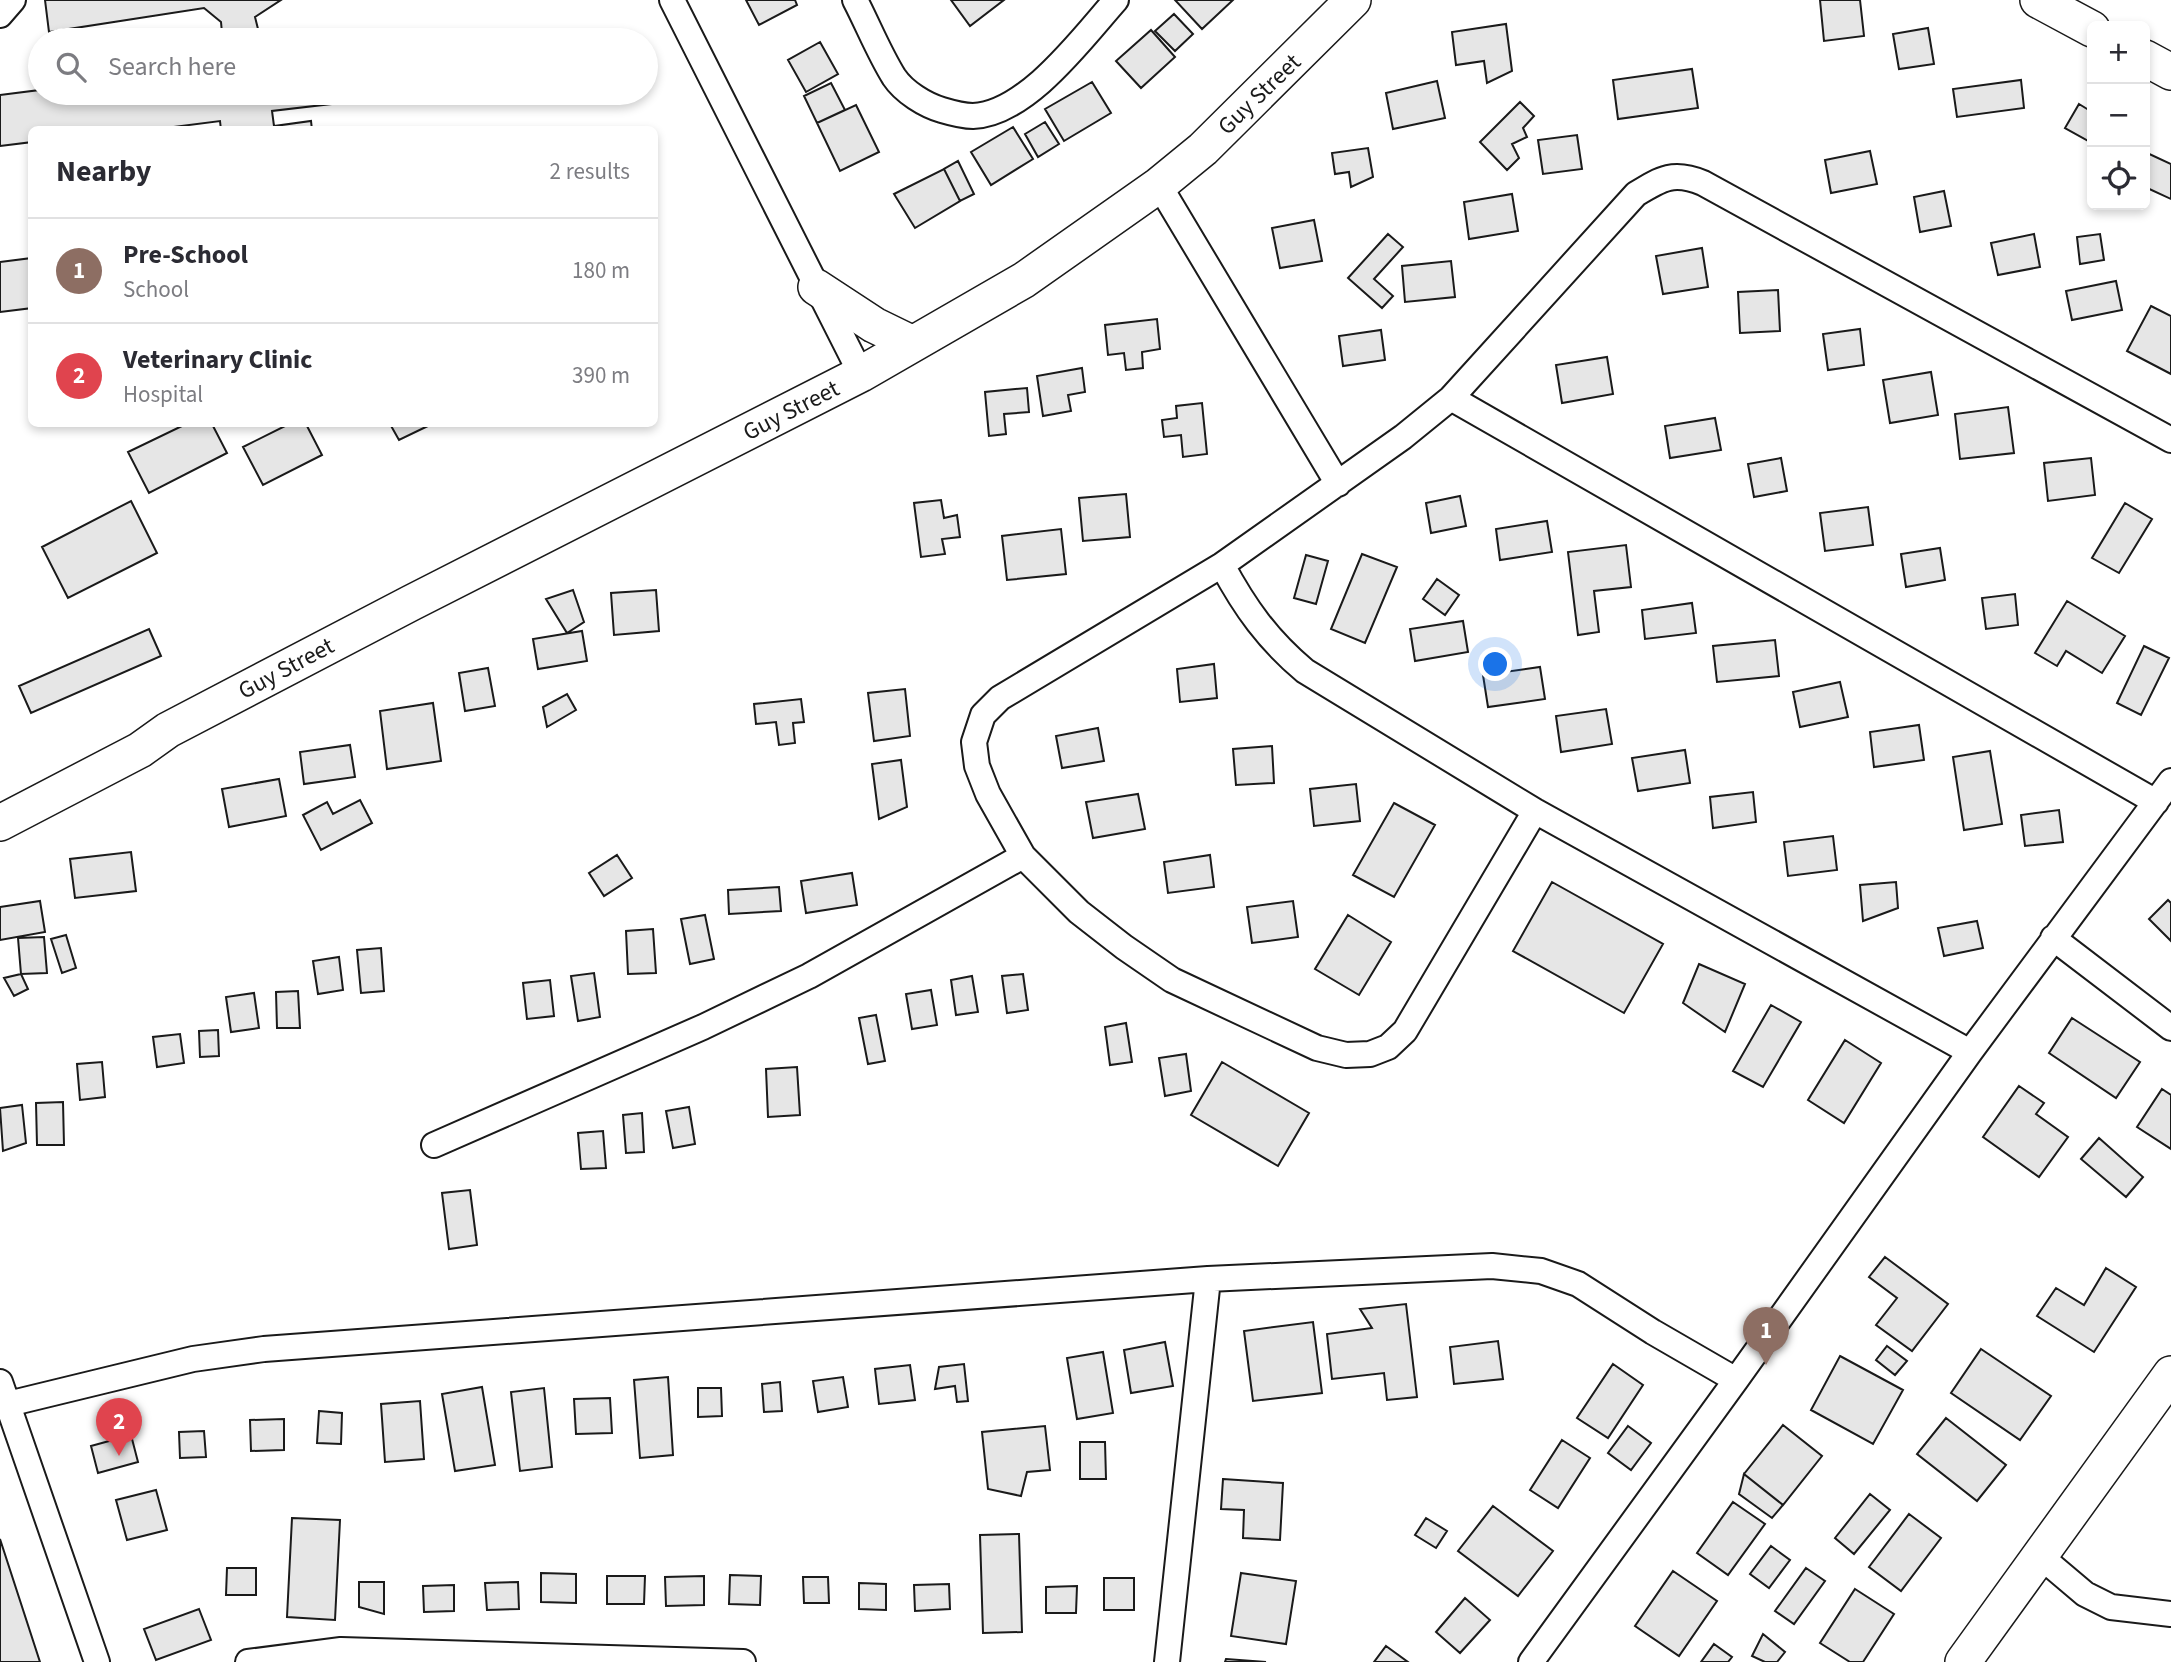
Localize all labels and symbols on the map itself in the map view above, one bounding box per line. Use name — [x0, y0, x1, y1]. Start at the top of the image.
street label: Guy Street — [1210, 46, 1309, 143]
street label: Guy Street — [737, 371, 846, 450]
street label: Guy Street — [232, 629, 340, 708]
your location — [1478, 647, 1512, 681]
pin: 1 — [1743, 1307, 1789, 1365]
pin: 2 — [96, 1398, 142, 1456]

